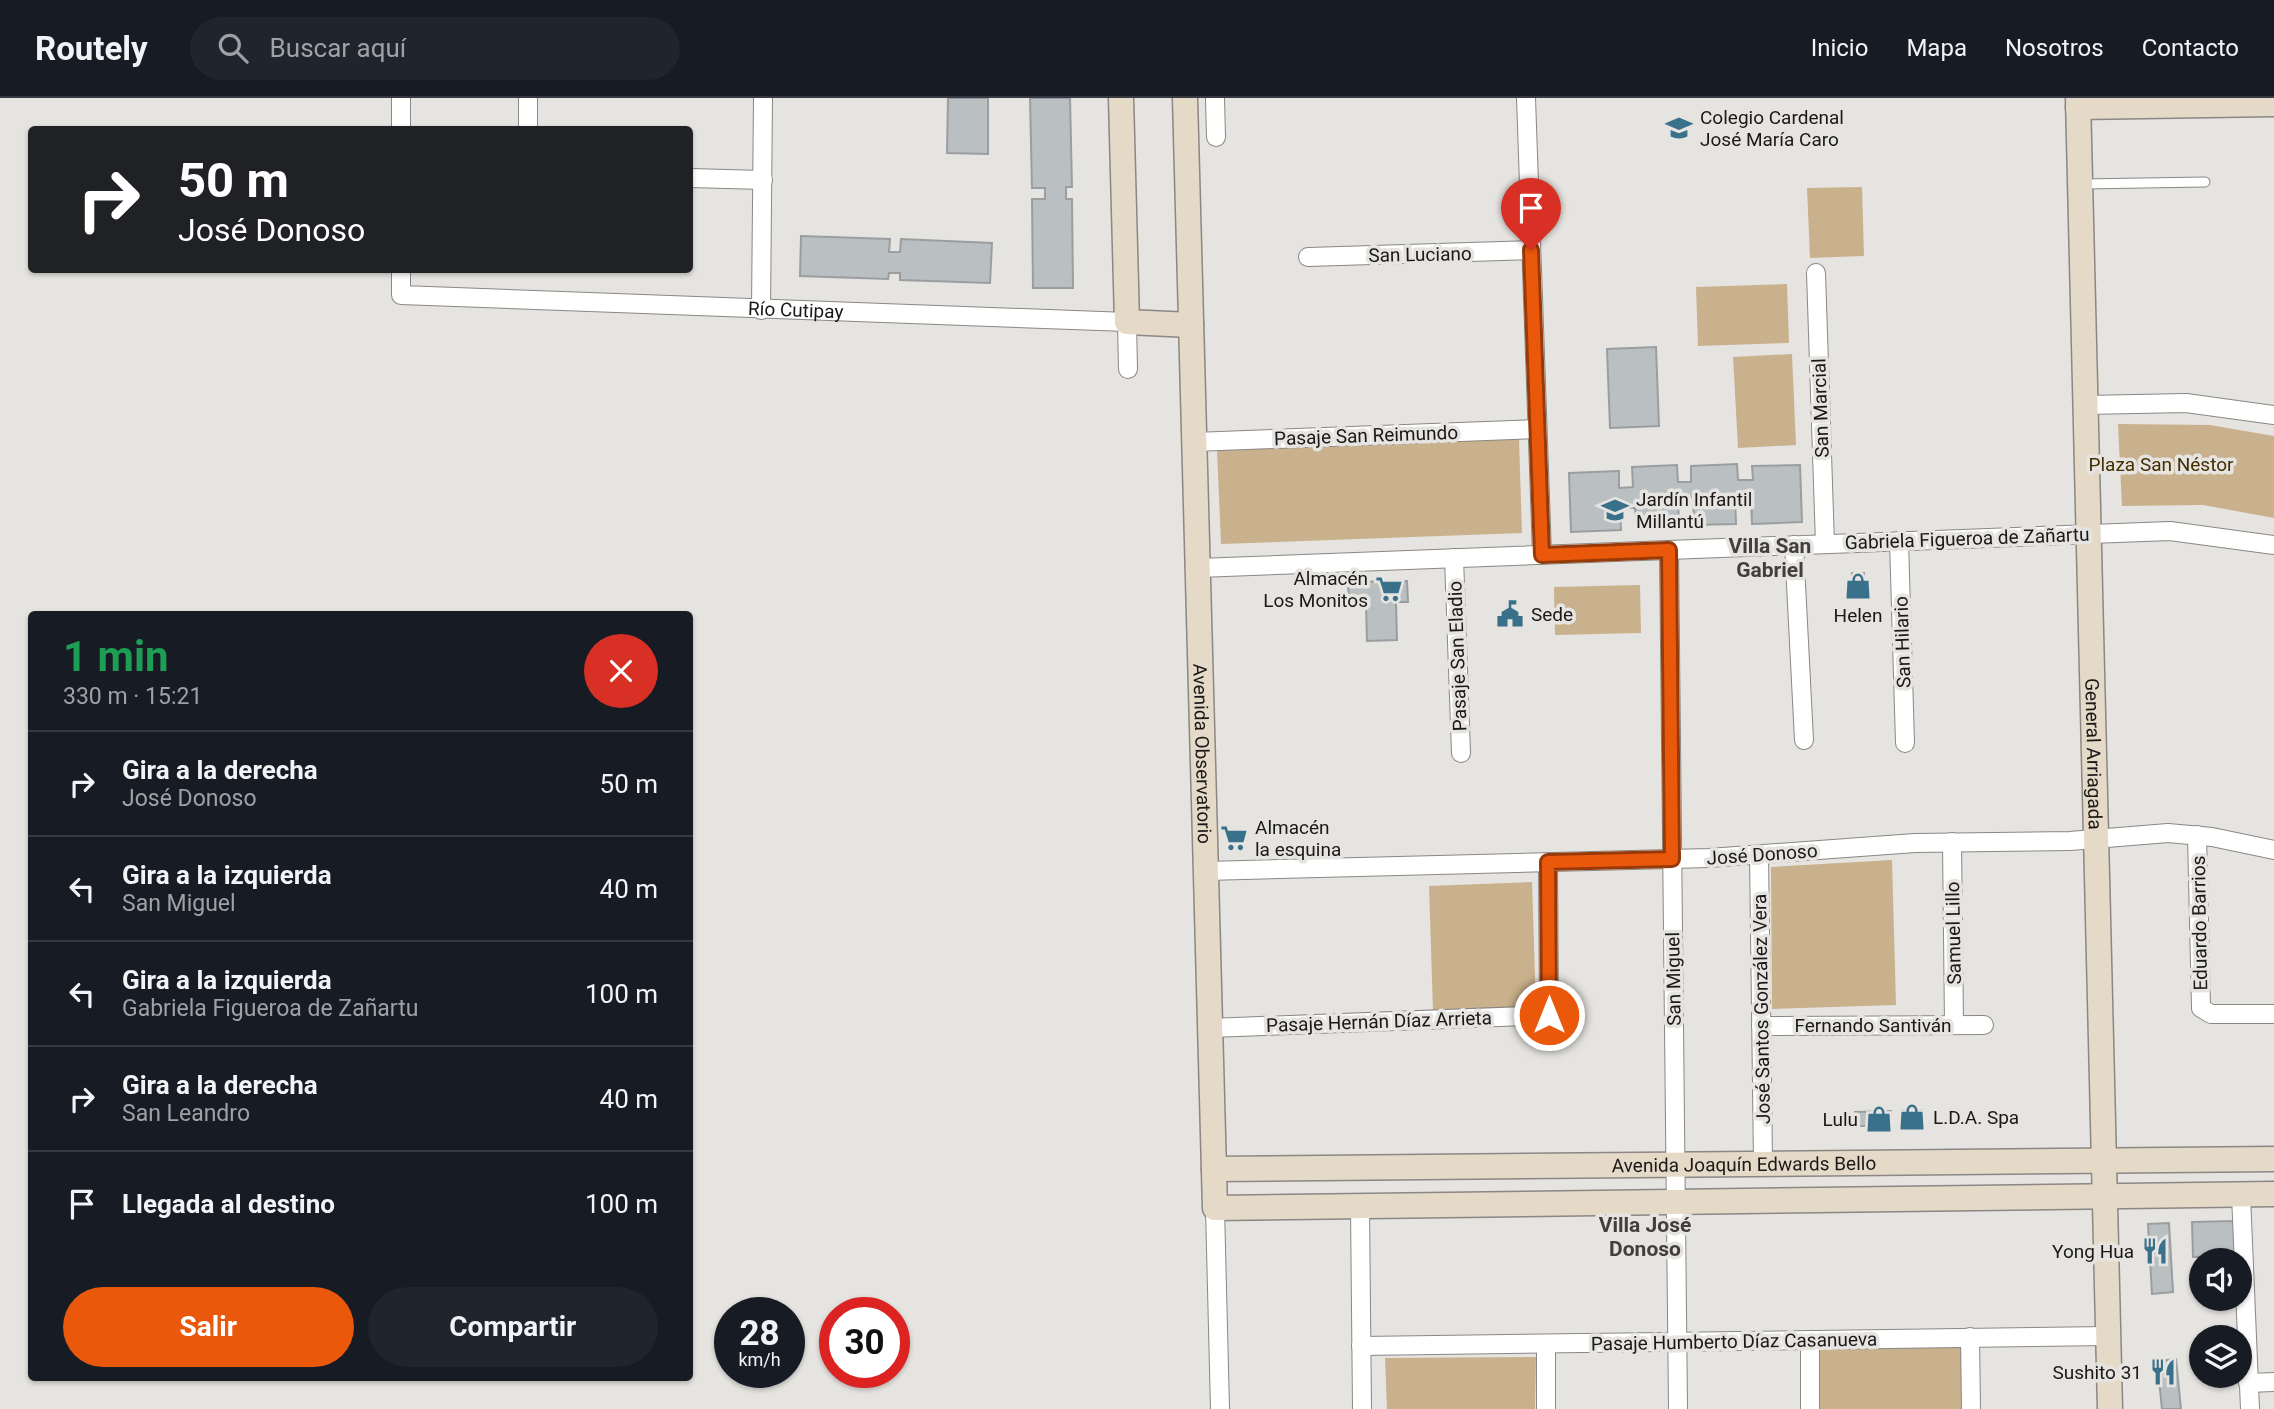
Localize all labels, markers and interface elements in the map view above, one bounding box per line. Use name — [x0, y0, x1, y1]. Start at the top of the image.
search box — [190, 17, 680, 80]
text: Routely — [35, 29, 148, 68]
icon: search — [214, 29, 252, 67]
text: Buscar aquí — [270, 33, 406, 63]
text: Inicio — [1811, 34, 1868, 62]
text: Mapa — [1906, 34, 1967, 62]
text: Nosotros — [2005, 34, 2104, 62]
text: Contacto — [2142, 34, 2239, 62]
place label: Colegio Cardenal José María Caro — [1700, 106, 1844, 151]
school or university icon: Colegio Cardenal José María Caro — [1664, 113, 1694, 143]
text: 50 m — [178, 152, 289, 209]
icon: right — [63, 154, 154, 245]
pin — [1501, 178, 1561, 250]
icon: arrive — [1512, 189, 1550, 227]
text: José Donoso — [178, 211, 365, 249]
street label: San Luciano — [1368, 242, 1472, 267]
street label: Río Cutipay — [748, 297, 844, 323]
street label: San Marcial — [1807, 358, 1834, 458]
street label: Pasaje San Reimundo — [1274, 421, 1458, 450]
park label: Plaza San Néstor — [2089, 453, 2234, 476]
place label: Jardín Infantil Millantú — [1636, 488, 1752, 533]
school or university icon: Jardín Infantil Millantú — [1600, 495, 1630, 525]
street label: Gabriela Figueroa de Zañartu — [1844, 523, 2090, 554]
district label: Villa San Gabriel — [1729, 534, 1811, 582]
place label: Almacén Los Monitos — [1263, 567, 1368, 612]
shop icon: Helen — [1843, 571, 1873, 601]
supermarket icon: Almacén Los Monitos — [1374, 574, 1404, 604]
street label: Pasaje San Eladio — [1443, 580, 1472, 732]
street label: San Hilario — [1889, 596, 1916, 688]
public building icon: Sede — [1495, 599, 1525, 629]
place label: Sede — [1531, 603, 1573, 626]
place label: Helen — [1834, 604, 1882, 627]
text: 1 min — [63, 632, 169, 681]
button: close — [584, 634, 658, 708]
street label: Avenida Observatorio — [1188, 663, 1216, 844]
street label: General Arriagada — [2080, 678, 2107, 830]
text: 330 m · 15:21 — [63, 683, 202, 710]
text: Gira a la derecha — [122, 755, 318, 785]
icon: right — [63, 765, 101, 803]
text: 50 m — [600, 769, 658, 799]
text: José Donoso — [122, 785, 257, 812]
place label: Almacén la esquina — [1255, 816, 1341, 861]
supermarket icon: Almacén la esquina — [1219, 823, 1249, 853]
street label: José Donoso — [1706, 839, 1818, 870]
street label: Eduardo Barrios — [2187, 855, 2212, 991]
text: Gira a la izquierda — [122, 860, 332, 890]
icon: left — [63, 870, 101, 908]
text: 40 m — [600, 874, 658, 904]
street label: Samuel Lillo — [1941, 881, 1966, 985]
text: San Miguel — [122, 890, 236, 917]
street label: José Santos González Vera — [1748, 894, 1775, 1124]
street label: San Miguel — [1661, 932, 1686, 1026]
text: Gira a la izquierda — [122, 965, 332, 995]
icon: left — [63, 975, 101, 1013]
position arrow — [1512, 978, 1586, 1052]
text: 100 m — [585, 979, 658, 1009]
text: Gabriela Figueroa de Zañartu — [122, 995, 418, 1022]
street label: Pasaje Hernán Díaz Arrieta — [1266, 1006, 1492, 1037]
street label: Fernando Santiván — [1794, 1014, 1952, 1037]
text: Gira a la derecha — [122, 1070, 318, 1100]
icon: right — [63, 1080, 101, 1118]
text: 40 m — [600, 1084, 658, 1114]
text: San Leandro — [122, 1100, 250, 1127]
shop icon: L.D.A. Spa — [1897, 1102, 1927, 1132]
shop icon: Lulu — [1864, 1104, 1894, 1134]
place label: L.D.A. Spa — [1933, 1106, 2019, 1129]
place label: Lulu — [1823, 1108, 1858, 1131]
street label: Avenida Joaquín Edwards Bello — [1612, 1152, 1876, 1177]
icon: arrive — [63, 1185, 101, 1223]
text: Llegada al destino — [122, 1189, 335, 1219]
text: 100 m — [585, 1189, 658, 1219]
district label: Villa José Donoso — [1599, 1213, 1691, 1261]
restaurant icon: Yong Hua — [2140, 1236, 2170, 1266]
place label: Yong Hua — [2052, 1240, 2134, 1263]
map controls — [2189, 1248, 2252, 1388]
button: sound — [2189, 1248, 2252, 1311]
button: Salir — [63, 1287, 354, 1367]
button: Compartir — [368, 1287, 658, 1367]
speed limit sign: 30 — [819, 1297, 910, 1388]
text: 28 — [739, 1313, 780, 1354]
button: layers — [2189, 1325, 2252, 1388]
street label: Pasaje Humberto Díaz Casanueva — [1591, 1328, 1877, 1355]
text: km/h — [738, 1349, 781, 1370]
restaurant icon: Sushito 31 — [2148, 1357, 2178, 1387]
place label: Sushito 31 — [2052, 1361, 2142, 1384]

